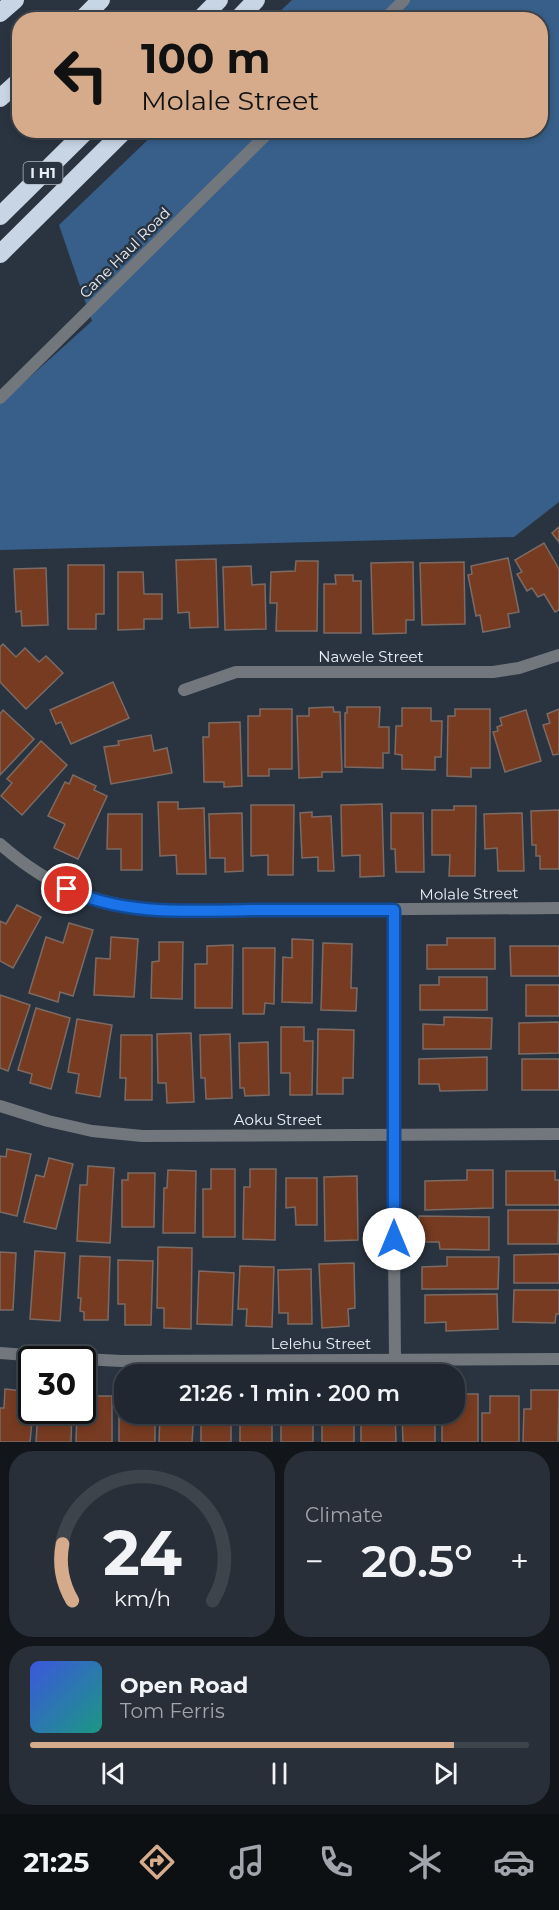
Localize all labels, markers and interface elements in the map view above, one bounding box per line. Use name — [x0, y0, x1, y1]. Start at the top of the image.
text: 100 m — [141, 32, 270, 84]
icon: left — [42, 36, 120, 114]
text: Molale Street — [141, 84, 319, 117]
road number: I H1 — [24, 162, 63, 184]
street label: Cane Haul Road — [75, 203, 174, 302]
street label: Nawele Street — [318, 647, 424, 666]
pin — [41, 863, 92, 914]
icon: arrive — [50, 872, 83, 905]
street label: Molale Street — [419, 883, 519, 904]
street label: Aoku Street — [234, 1110, 322, 1129]
position arrow — [362, 1207, 426, 1271]
street label: Lelehu Street — [271, 1334, 371, 1353]
speed limit sign: 30 — [18, 1346, 96, 1424]
text: 21:26 · 1 min · 200 m — [179, 1380, 400, 1407]
text: Climate — [305, 1503, 383, 1527]
text: 24 — [102, 1515, 182, 1591]
text: 20.5° — [361, 1533, 473, 1588]
text: − — [305, 1541, 324, 1581]
text: + — [510, 1541, 529, 1581]
text: km/h — [113, 1585, 171, 1611]
text: Open Road — [120, 1672, 248, 1699]
text: Tom Ferris — [120, 1699, 225, 1723]
icon: previous — [97, 1757, 130, 1790]
icon: pause — [263, 1757, 296, 1790]
icon: next — [429, 1757, 462, 1790]
icon: directions — [136, 1841, 178, 1883]
icon: music — [226, 1841, 268, 1883]
icon: phone — [315, 1841, 357, 1883]
icon: climate — [404, 1841, 446, 1883]
icon: car — [493, 1841, 535, 1883]
text: 21:25 — [24, 1846, 89, 1879]

